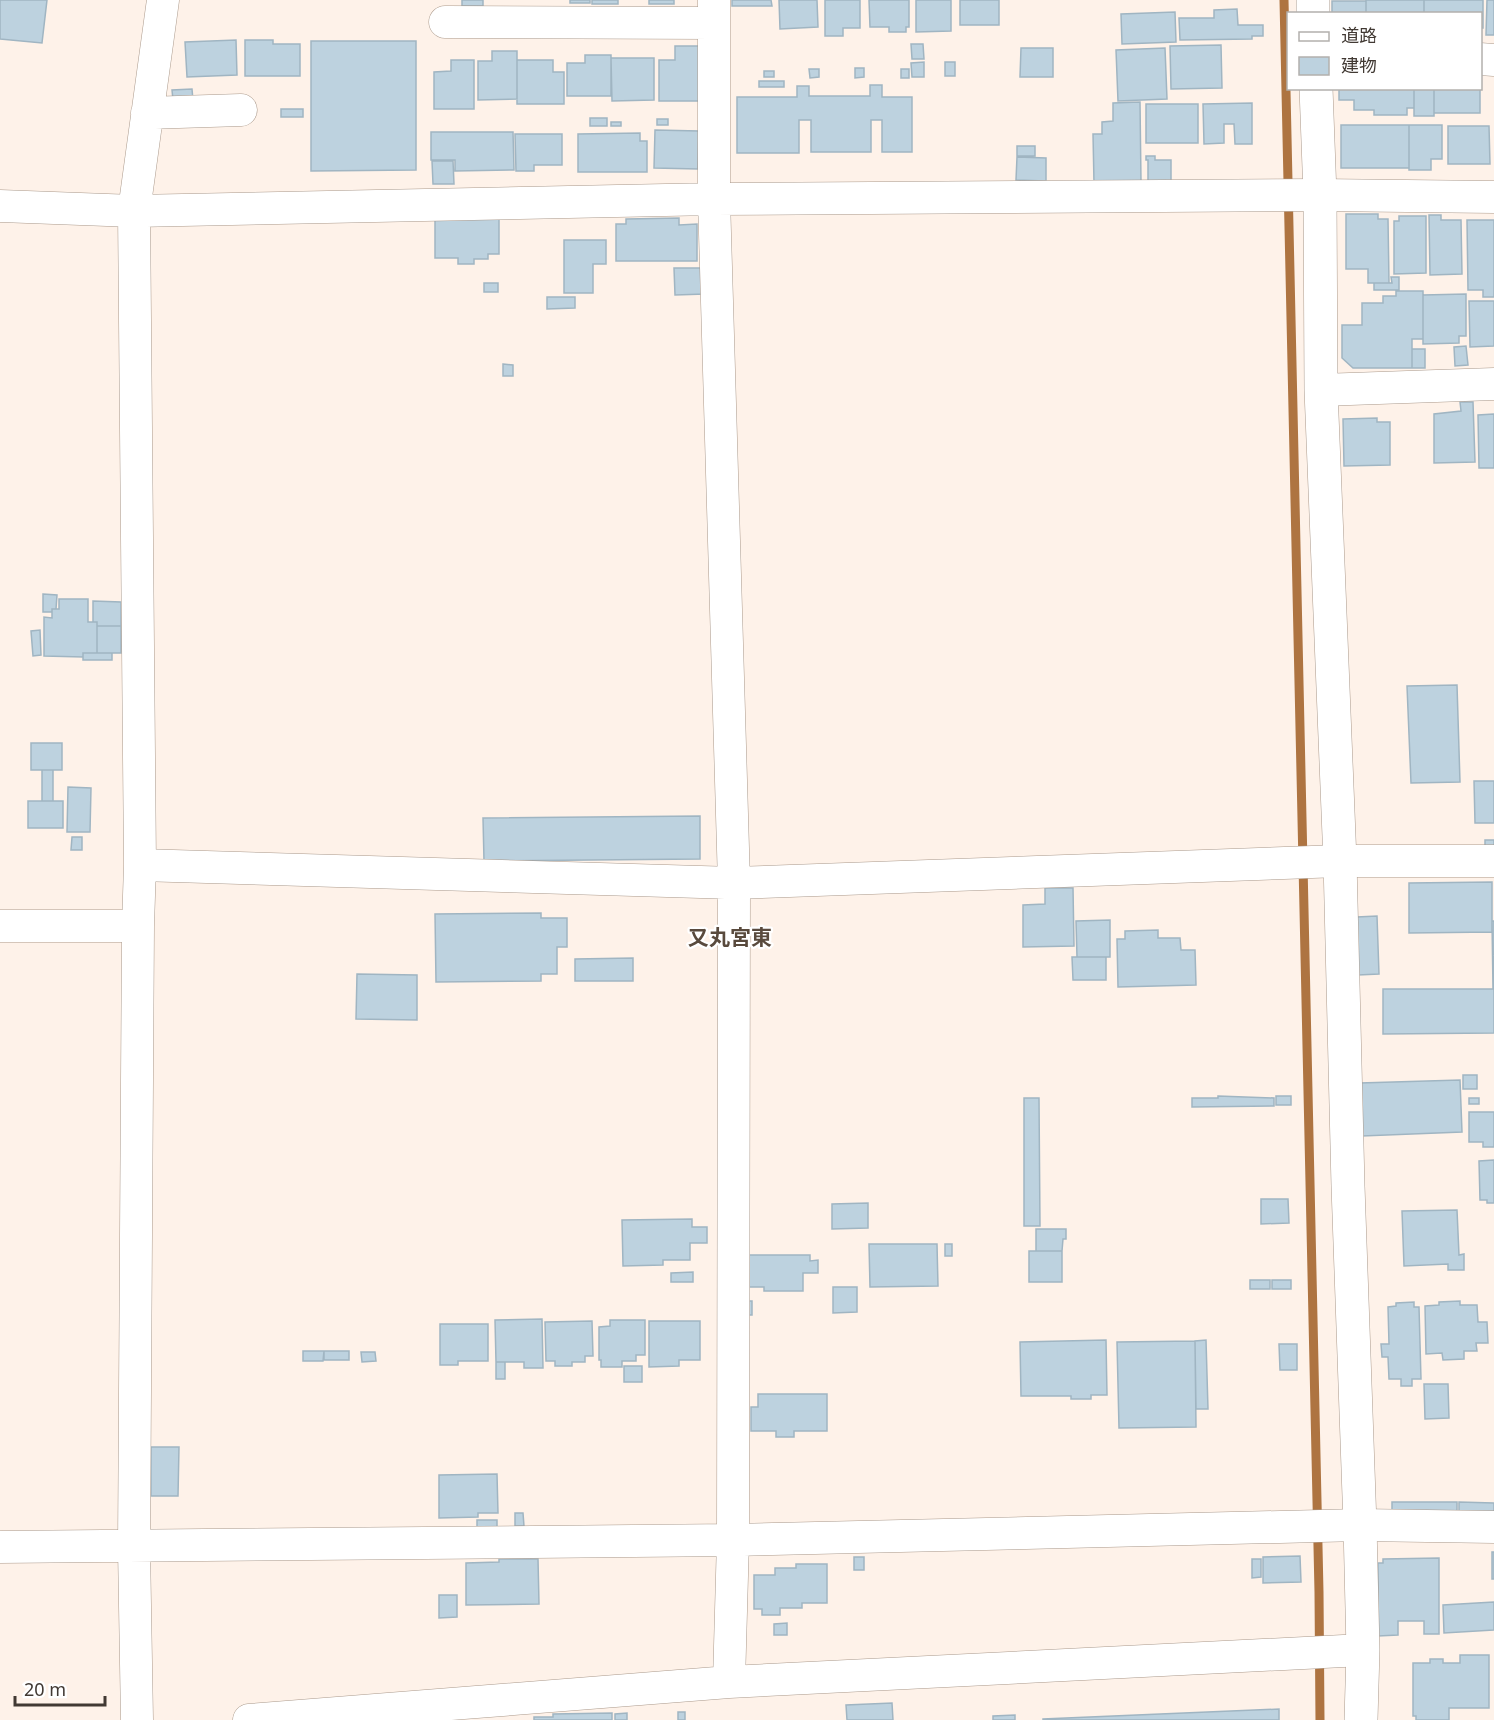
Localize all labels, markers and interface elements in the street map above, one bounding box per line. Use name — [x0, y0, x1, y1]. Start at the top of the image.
legend — [1287, 12, 1482, 90]
text: 道路 — [1341, 23, 1377, 47]
text: 建物 — [1341, 53, 1377, 77]
district label: 又丸宮東 — [688, 923, 772, 951]
scale bar — [15, 1669, 105, 1707]
text: 20 m — [24, 1677, 66, 1701]

